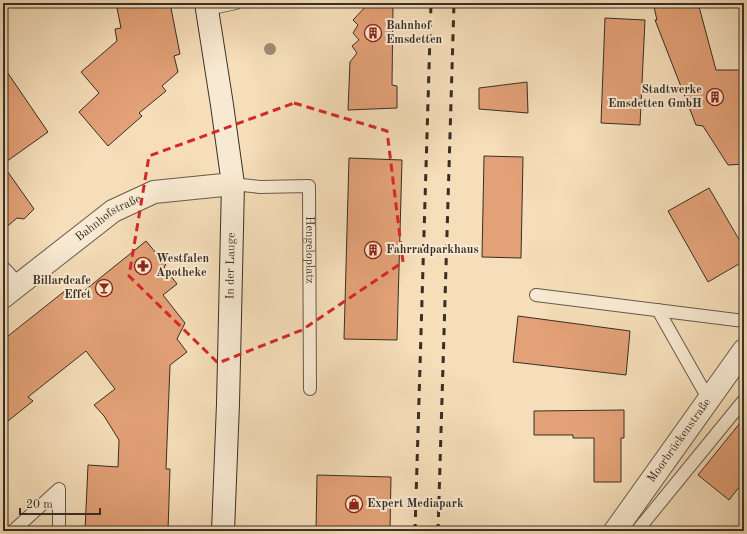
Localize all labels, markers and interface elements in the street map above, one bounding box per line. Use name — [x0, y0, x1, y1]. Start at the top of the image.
place label: Bahnhof Emsdetten — [386, 20, 443, 46]
building icon: Bahnhof Emsdetten — [363, 23, 383, 43]
place label: Stadtwerke Emsdetten GmbH — [608, 84, 702, 110]
building icon: Stadtwerke Emsdetten GmbH — [705, 87, 725, 107]
street label: Bahnhofstraße — [73, 193, 143, 244]
street label: Hengeloplatz — [303, 216, 315, 284]
street label: In der Lauge — [224, 232, 238, 300]
building icon: Fahrradparkhaus — [363, 240, 383, 260]
place label: Fahrradparkhaus — [386, 244, 479, 256]
place label: Westfalen Apotheke — [156, 253, 210, 279]
pharmacy icon: Westfalen Apotheke — [133, 256, 153, 276]
place label: Billardcafe Effet — [32, 275, 92, 301]
bar icon: Billardcafe Effet — [94, 278, 114, 298]
street label: Moorbrückenstraße — [646, 396, 714, 485]
scale bar — [20, 490, 100, 516]
shop icon: Expert Mediapark — [344, 494, 364, 514]
place label: Expert Mediapark — [367, 498, 464, 510]
text: 20 m — [26, 499, 53, 511]

